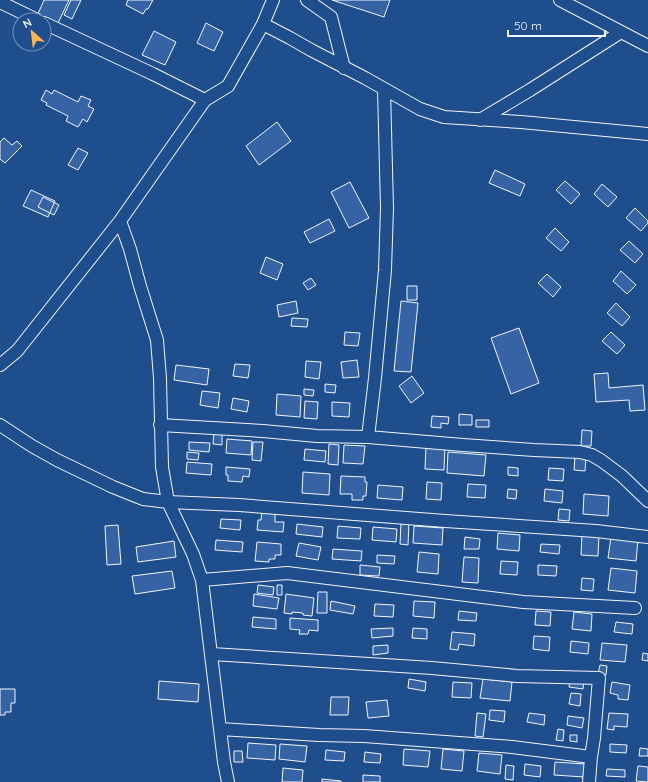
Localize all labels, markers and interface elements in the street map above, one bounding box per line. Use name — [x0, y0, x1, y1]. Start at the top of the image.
north arrow — [12, 12, 52, 52]
scale bar — [508, 12, 605, 38]
text: N — [20, 15, 34, 31]
text: 50 m — [514, 18, 542, 33]

